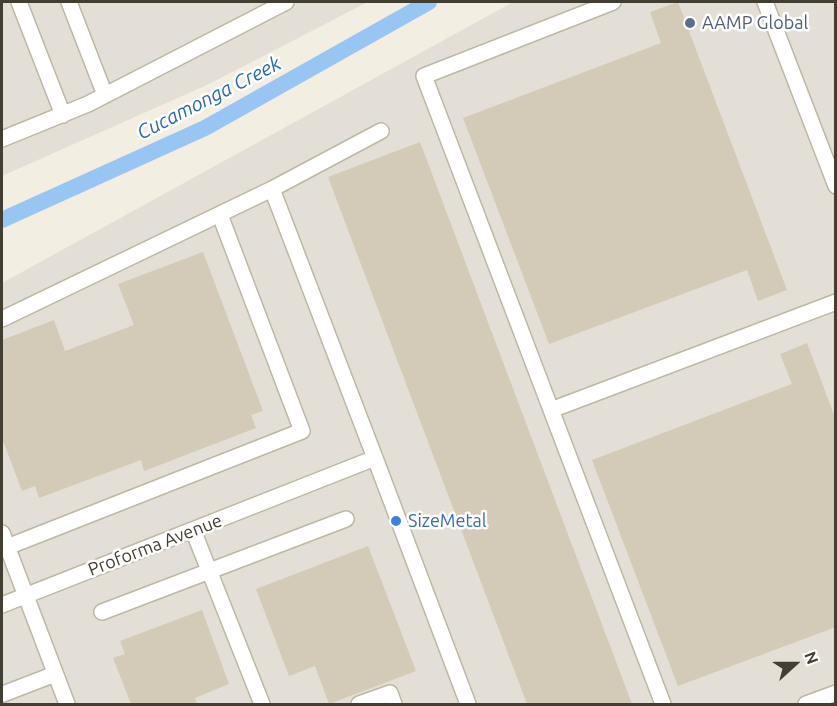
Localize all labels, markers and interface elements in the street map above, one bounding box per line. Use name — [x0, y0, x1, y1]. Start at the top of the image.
place label: AAMP Global — [702, 12, 808, 34]
marker: AAMP Global — [683, 16, 697, 30]
water label: Cucamonga Creek — [133, 51, 285, 145]
street label: Proforma Avenue — [85, 510, 225, 580]
place label: SizeMetal — [408, 510, 486, 532]
marker: SizeMetal — [389, 514, 403, 528]
north arrow — [765, 634, 825, 694]
text: N — [801, 649, 822, 666]

